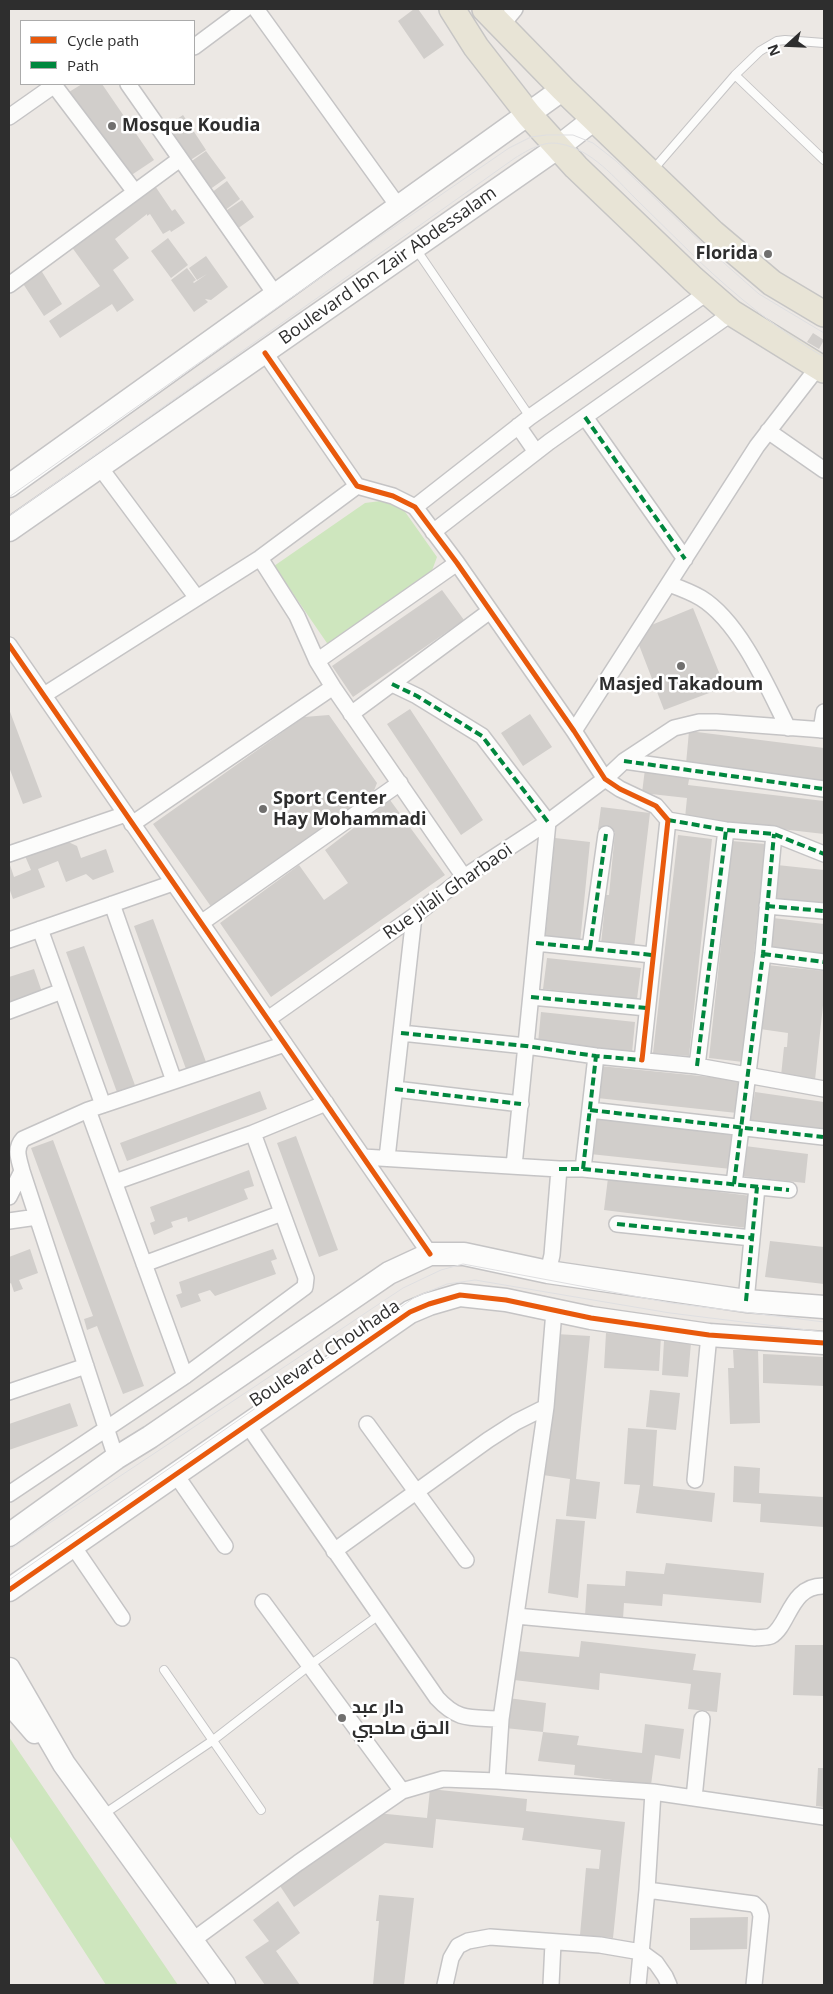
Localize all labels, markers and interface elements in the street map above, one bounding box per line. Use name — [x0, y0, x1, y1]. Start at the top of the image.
legend — [20, 20, 195, 85]
north arrow — [763, 20, 813, 70]
text: Cycle path — [67, 30, 139, 50]
text: N — [763, 42, 784, 59]
text: Path — [67, 55, 99, 75]
place label: Mosque Koudia — [122, 115, 260, 137]
marker: Mosque Koudia — [106, 120, 118, 132]
street label: Boulevard Ibn Zair Abdessalam — [275, 182, 501, 350]
place label: Florida — [696, 243, 758, 265]
marker: Florida — [762, 248, 774, 260]
marker: Masjed Takadoum — [675, 660, 687, 672]
place label: Masjed Takadoum — [599, 674, 763, 696]
place label: Sport Center Hay Mohammadi — [273, 788, 426, 831]
marker: Sport Center Hay Mohammadi — [257, 803, 269, 815]
street label: Rue Jilali Gharbaoi — [379, 839, 517, 945]
street label: Boulevard Chouhada — [246, 1296, 404, 1412]
place label: دار عبد الحق صاحبي — [352, 1697, 450, 1740]
marker: دار عبد الحق صاحبي — [336, 1712, 348, 1724]

